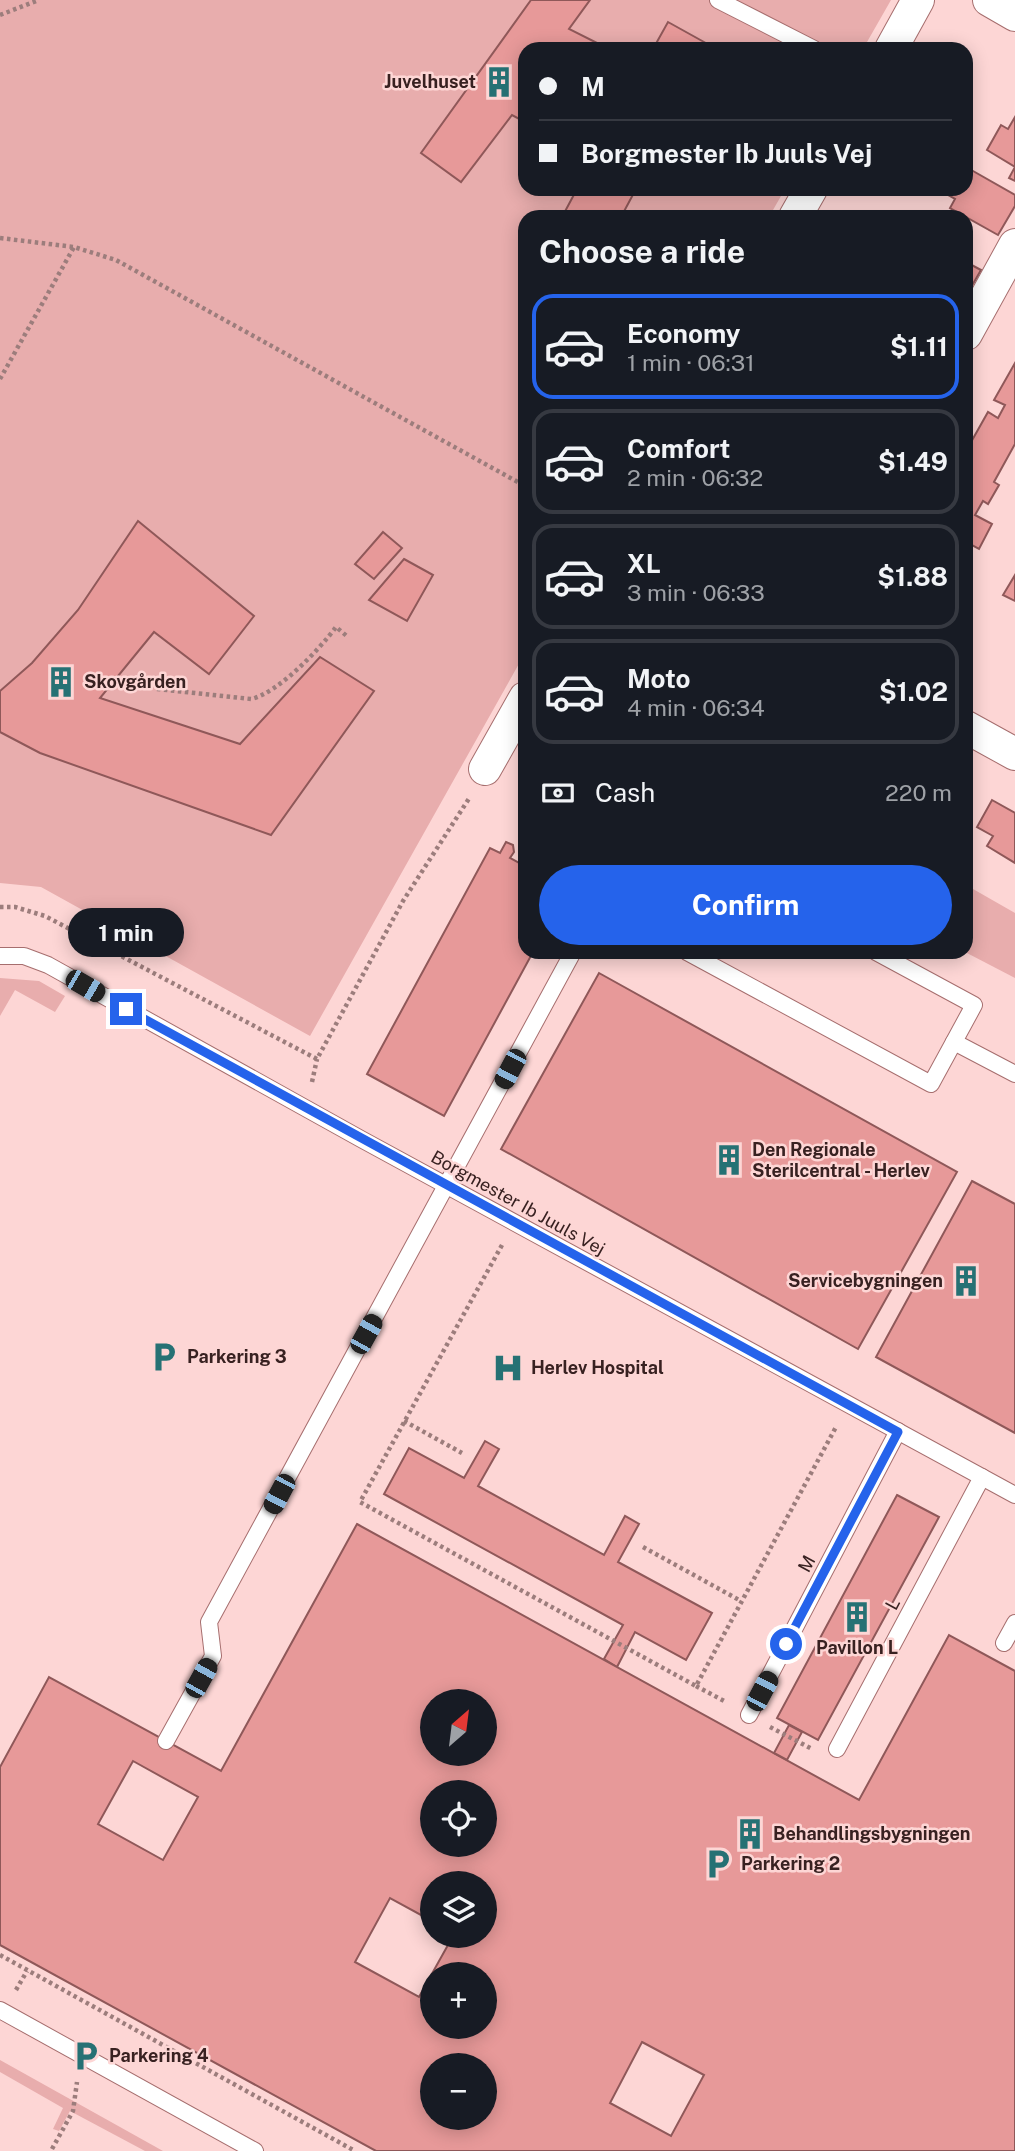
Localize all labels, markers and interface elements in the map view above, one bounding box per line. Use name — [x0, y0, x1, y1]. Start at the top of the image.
building icon: Juvelhuset — [482, 65, 516, 99]
place label: Juvelhuset — [384, 71, 476, 92]
text: M — [581, 71, 605, 102]
text: Borgmester Ib Juuls Vej — [581, 138, 872, 169]
text: Choose a ride — [539, 233, 745, 270]
icon: car — [543, 315, 606, 378]
text: Economy — [627, 318, 740, 349]
text: $1.11 — [890, 331, 948, 362]
text: 1 min · 06:31 — [627, 349, 755, 376]
icon: car — [543, 430, 606, 493]
text: Comfort — [627, 433, 730, 464]
text: $1.49 — [878, 446, 948, 477]
text: 2 min · 06:32 — [627, 464, 763, 491]
icon: car — [543, 545, 606, 608]
text: XL — [627, 548, 661, 579]
text: $1.88 — [877, 561, 948, 592]
text: 3 min · 06:33 — [627, 579, 765, 606]
icon: car — [543, 660, 606, 723]
text: Moto — [627, 663, 690, 694]
building icon: Skovgården — [44, 665, 78, 699]
place label: Skovgården — [84, 671, 186, 692]
text: $1.02 — [879, 676, 948, 707]
text: 4 min · 06:34 — [627, 694, 765, 721]
icon: cash — [539, 774, 577, 812]
text: Cash — [595, 777, 655, 808]
text: 220 m — [885, 779, 952, 806]
button: Confirm — [539, 865, 952, 945]
callout: 1 min — [68, 908, 184, 956]
text: 1 min — [98, 919, 154, 946]
car — [62, 966, 109, 1006]
route end — [110, 993, 142, 1025]
car — [491, 1046, 530, 1092]
place label: Den Regionale Sterilcentral - Herlev — [752, 1139, 931, 1181]
building icon: Den Regionale Sterilcentral - Herlev — [712, 1143, 746, 1177]
street label: Borgmester Ib Juuls Vej — [428, 1146, 609, 1259]
building icon: Servicebygningen — [949, 1264, 983, 1298]
place label: Servicebygningen — [788, 1270, 943, 1291]
car — [347, 1311, 386, 1357]
parking icon: Parkering 3 — [147, 1340, 181, 1374]
place label: Parkering 3 — [187, 1346, 287, 1367]
hospital icon: Herlev Hospital — [491, 1351, 525, 1385]
place label: Herlev Hospital — [531, 1357, 664, 1378]
car — [260, 1471, 299, 1517]
street label: M — [794, 1552, 820, 1576]
street label: L — [881, 1594, 904, 1613]
building icon: Pavillon L — [840, 1600, 874, 1634]
route start — [770, 1628, 802, 1660]
place label: Pavillon L — [816, 1637, 898, 1658]
car — [182, 1655, 221, 1701]
car — [743, 1668, 782, 1714]
north arrow — [420, 1689, 497, 1766]
map controls — [420, 1689, 497, 2130]
button: locate — [420, 1780, 497, 1857]
building icon: Behandlingsbygningen — [733, 1817, 767, 1851]
place label: Behandlingsbygningen — [773, 1823, 970, 1844]
parking icon: Parkering 2 — [701, 1847, 735, 1881]
place label: Parkering 2 — [741, 1853, 840, 1874]
button: layers — [420, 1871, 497, 1948]
button: + — [420, 1962, 497, 2039]
parking icon: Parkering 4 — [69, 2039, 103, 2073]
place label: Parkering 4 — [109, 2045, 209, 2066]
button: − — [420, 2053, 497, 2130]

